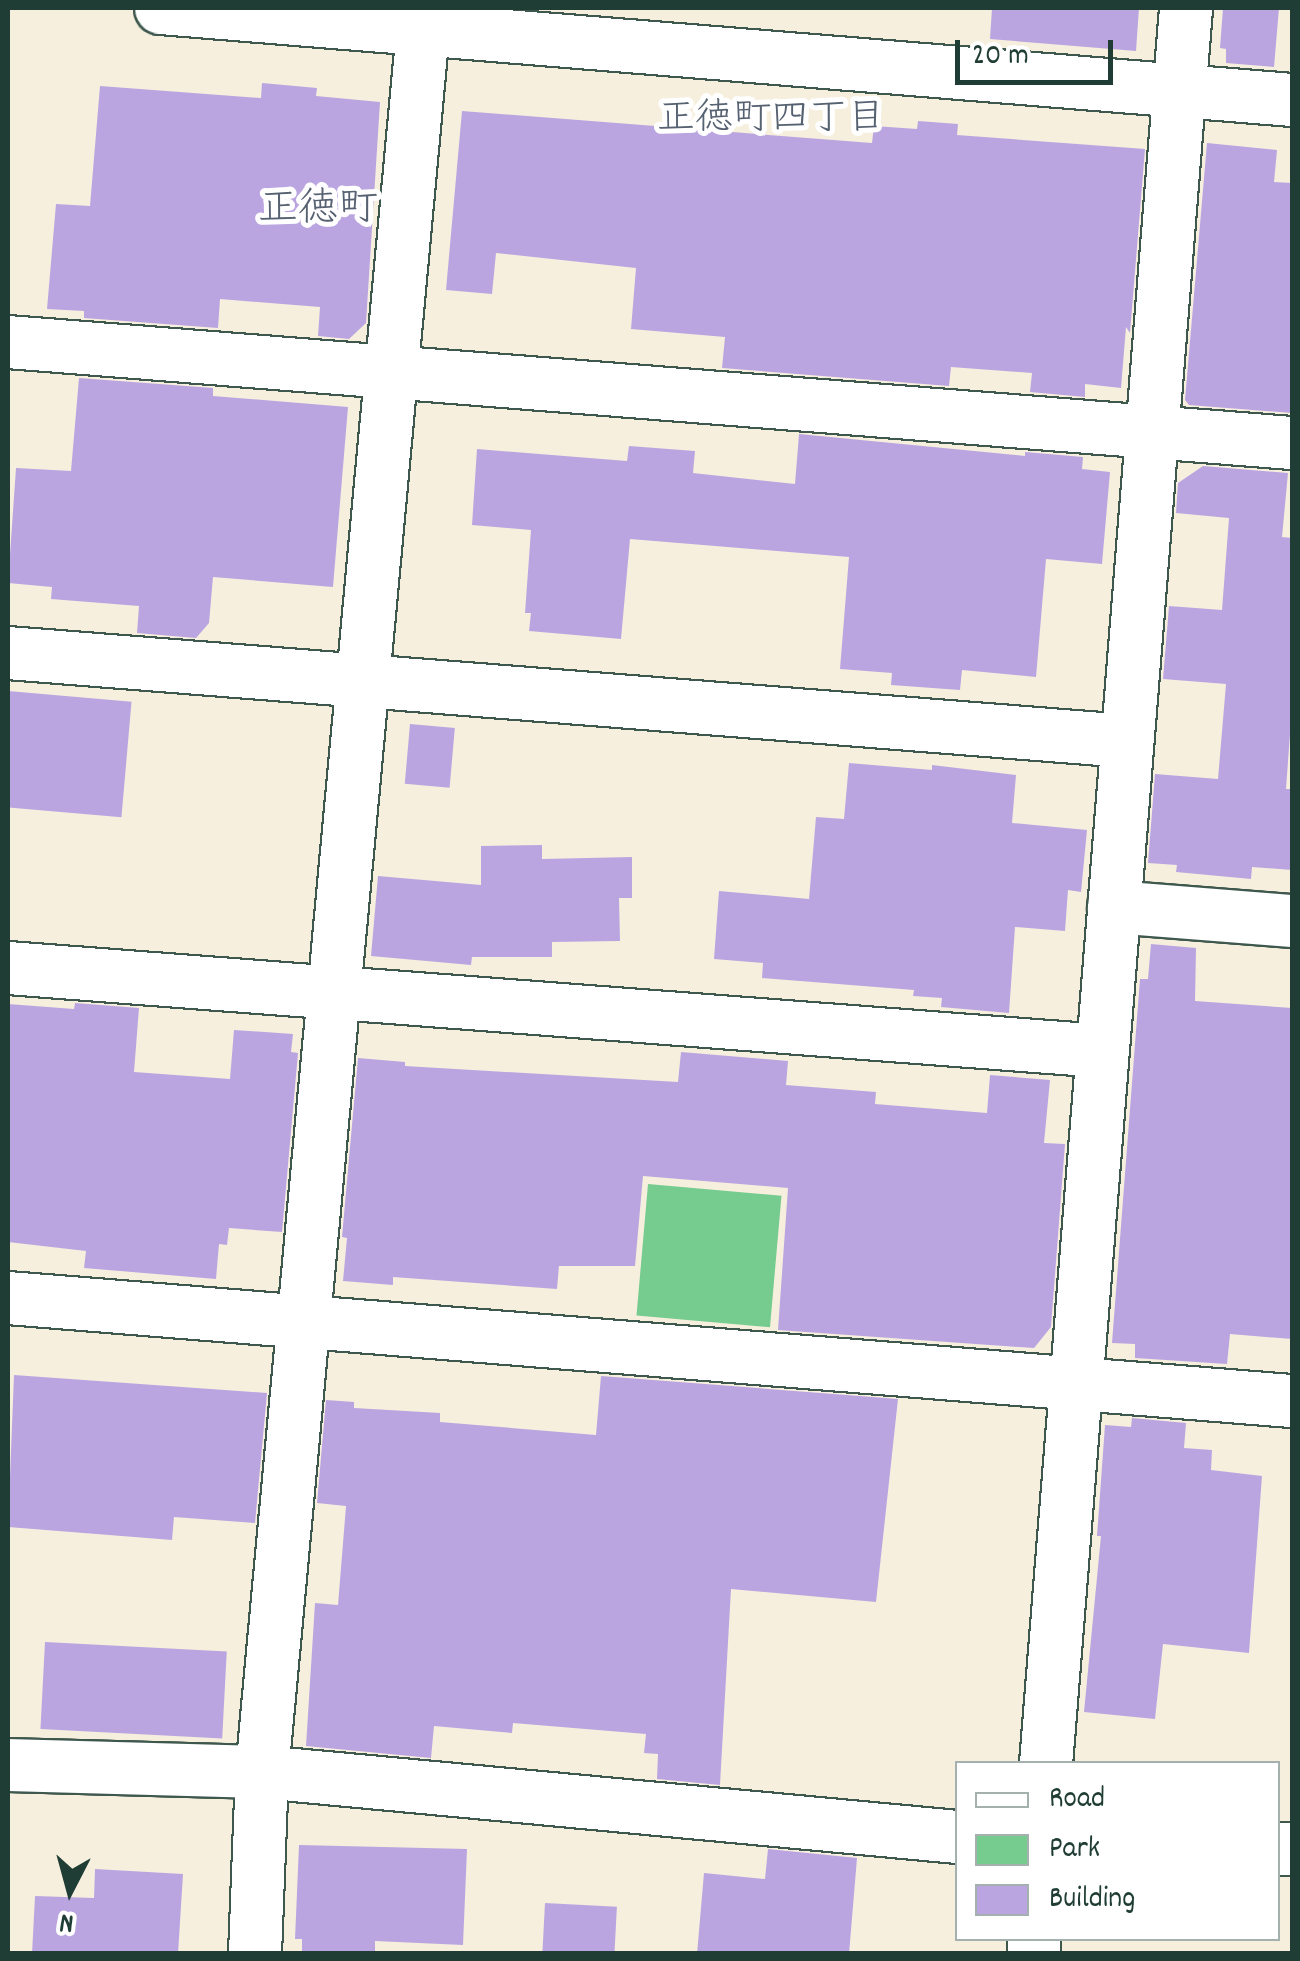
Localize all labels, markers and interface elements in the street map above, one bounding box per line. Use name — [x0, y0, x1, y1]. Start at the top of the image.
scale bar — [960, 20, 1118, 82]
text: 20 m — [972, 36, 1029, 79]
district label: 正徳町四丁目 — [657, 98, 885, 144]
district label: 正徳町 — [258, 188, 378, 236]
legend — [955, 1761, 1280, 1941]
text: Road — [1049, 1779, 1105, 1822]
text: Park — [1049, 1829, 1100, 1872]
north arrow — [20, 1841, 120, 1941]
text: Building — [1049, 1879, 1135, 1922]
text: N — [58, 1900, 76, 1941]

